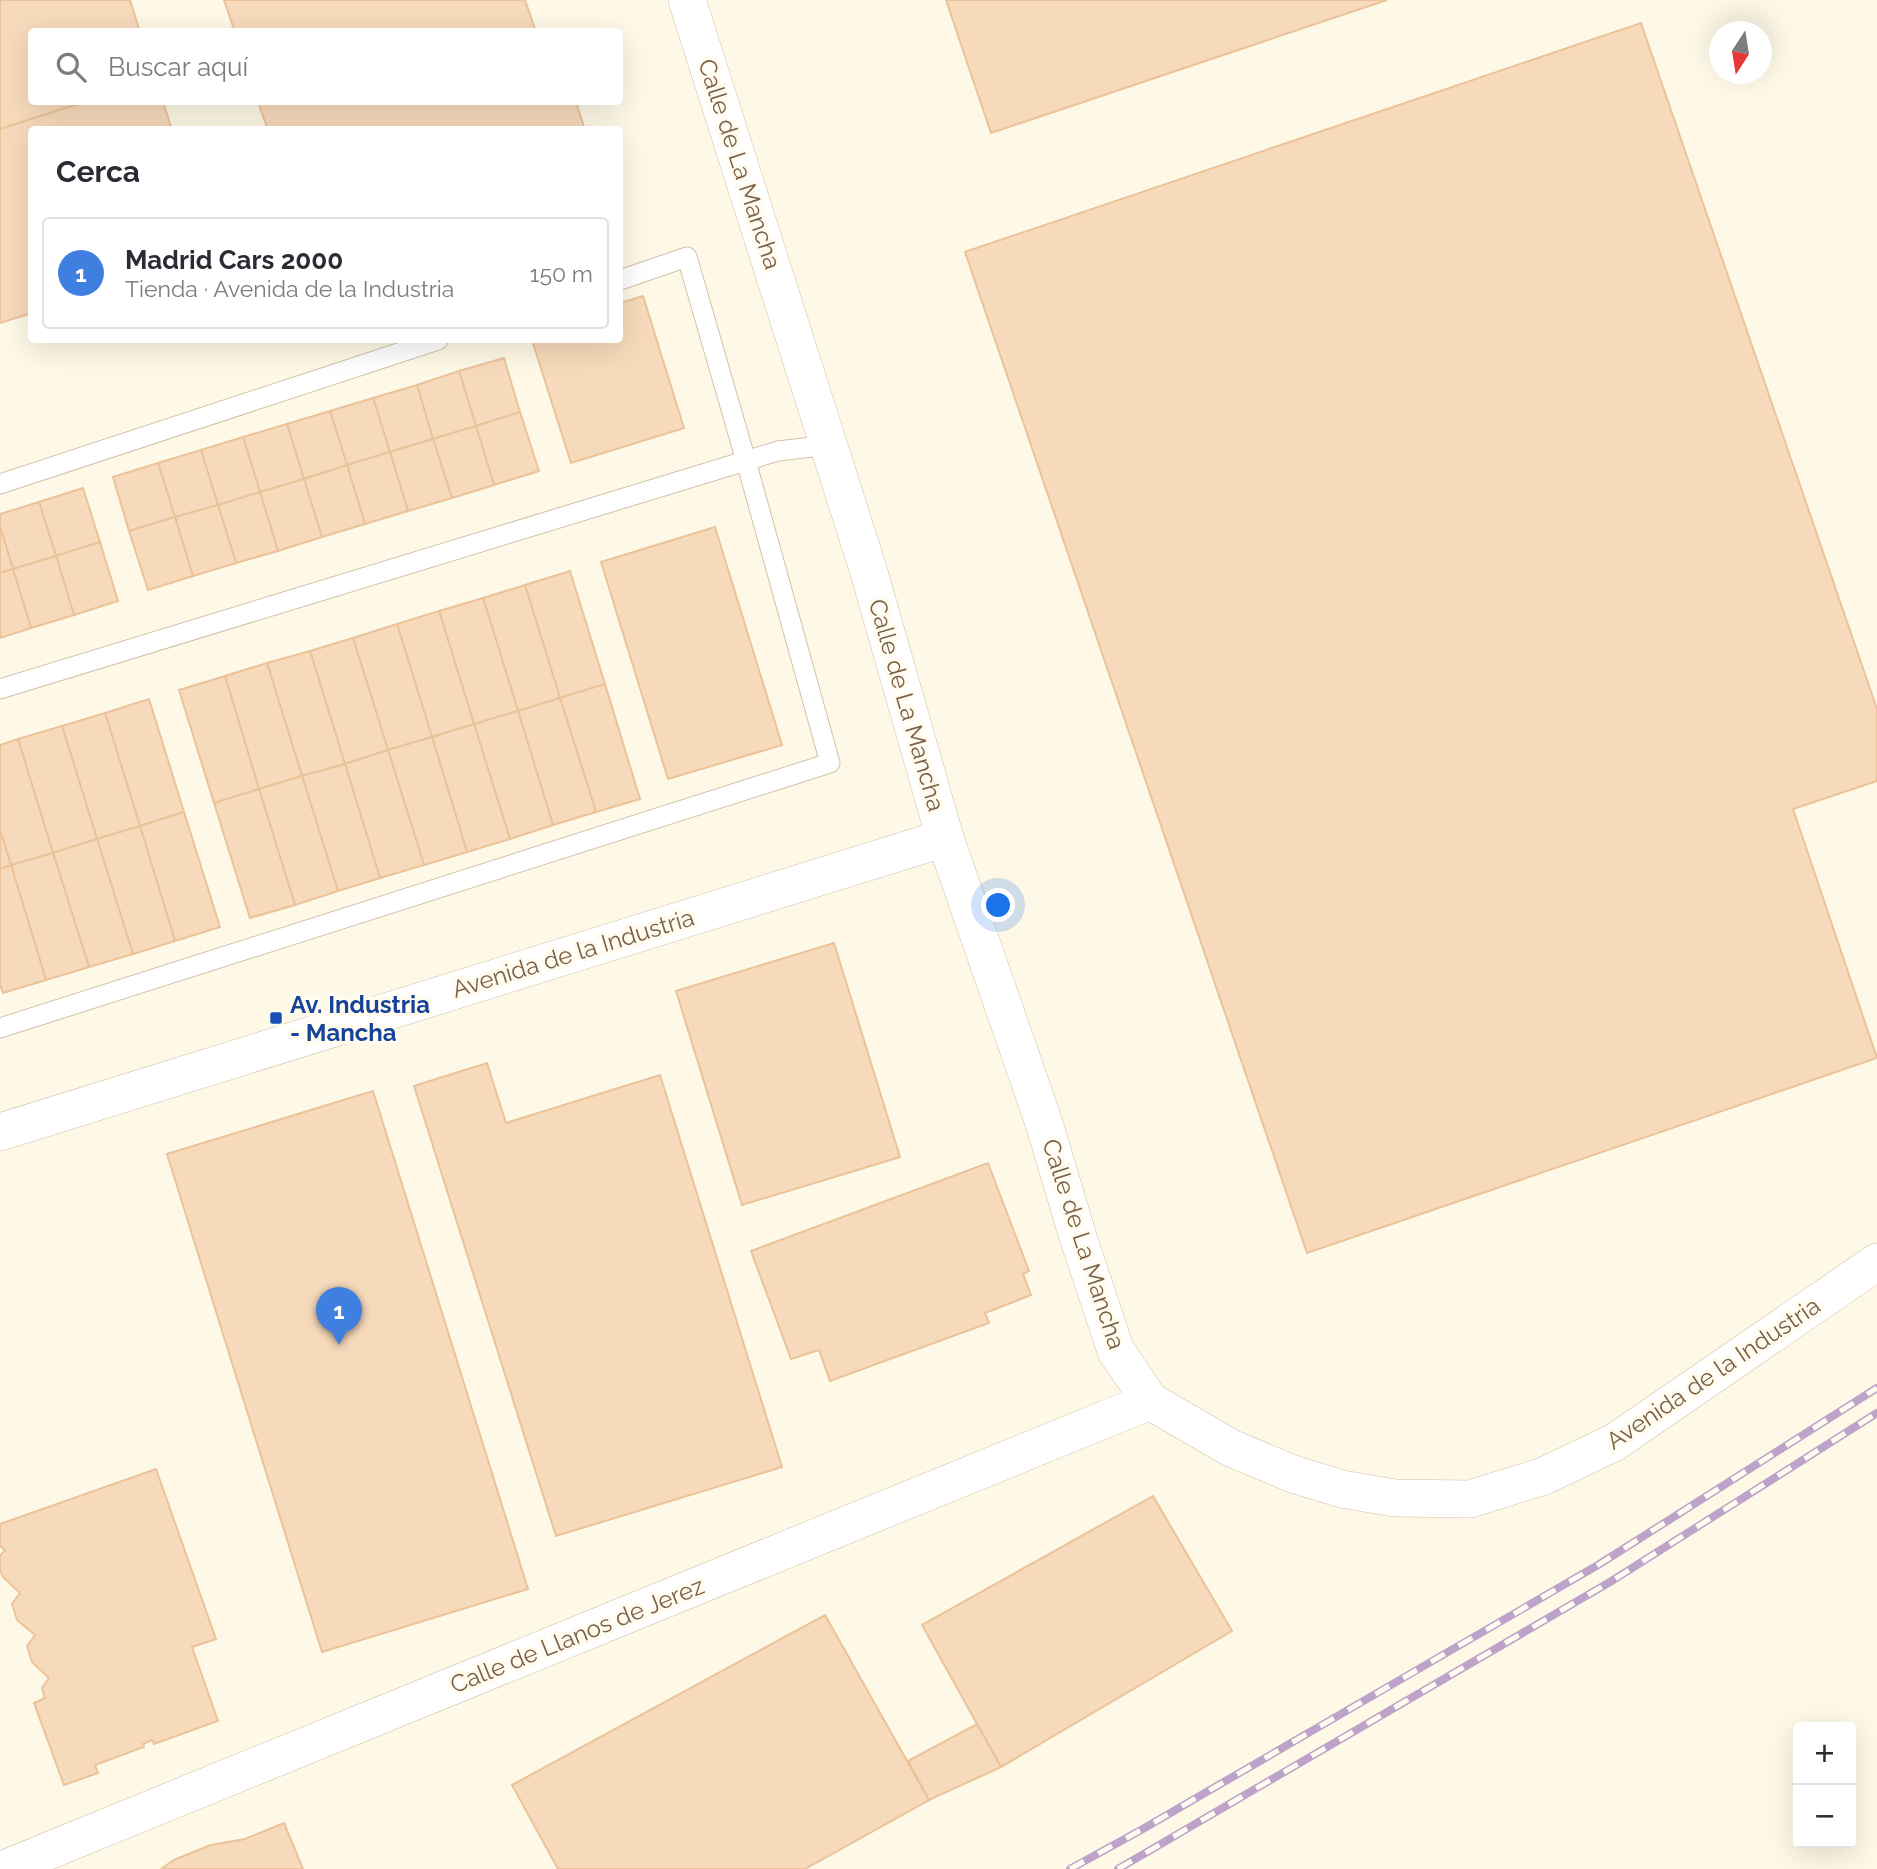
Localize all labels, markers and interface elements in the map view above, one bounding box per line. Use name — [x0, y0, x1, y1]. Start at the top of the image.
north arrow — [1709, 21, 1772, 84]
search box — [28, 28, 623, 105]
icon: search — [52, 48, 90, 86]
text: Buscar aquí — [108, 52, 248, 82]
street label: Calle de La Mancha — [692, 55, 788, 273]
text: Cerca — [56, 154, 140, 189]
text: Madrid Cars 2000 — [125, 245, 343, 275]
text: 1 — [75, 260, 87, 287]
text: 150 m — [530, 260, 593, 287]
text: Tienda · Avenida de la Industria — [125, 275, 454, 302]
street label: Calle de La Mancha — [863, 596, 951, 814]
your location — [981, 888, 1015, 922]
street label: Avenida de la Industria — [448, 902, 698, 1004]
place label: Av. Industria - Mancha — [290, 990, 430, 1047]
marker: Av. Industria - Mancha — [268, 1010, 284, 1026]
street label: Calle de La Mancha — [1036, 1135, 1132, 1353]
pin: 1 — [316, 1287, 362, 1345]
street label: Avenida de la Industria — [1601, 1291, 1825, 1455]
street label: Calle de Llanos de Jerez — [446, 1571, 708, 1699]
map controls — [1793, 1722, 1856, 1848]
button: + — [1793, 1722, 1856, 1785]
button: − — [1793, 1785, 1856, 1848]

